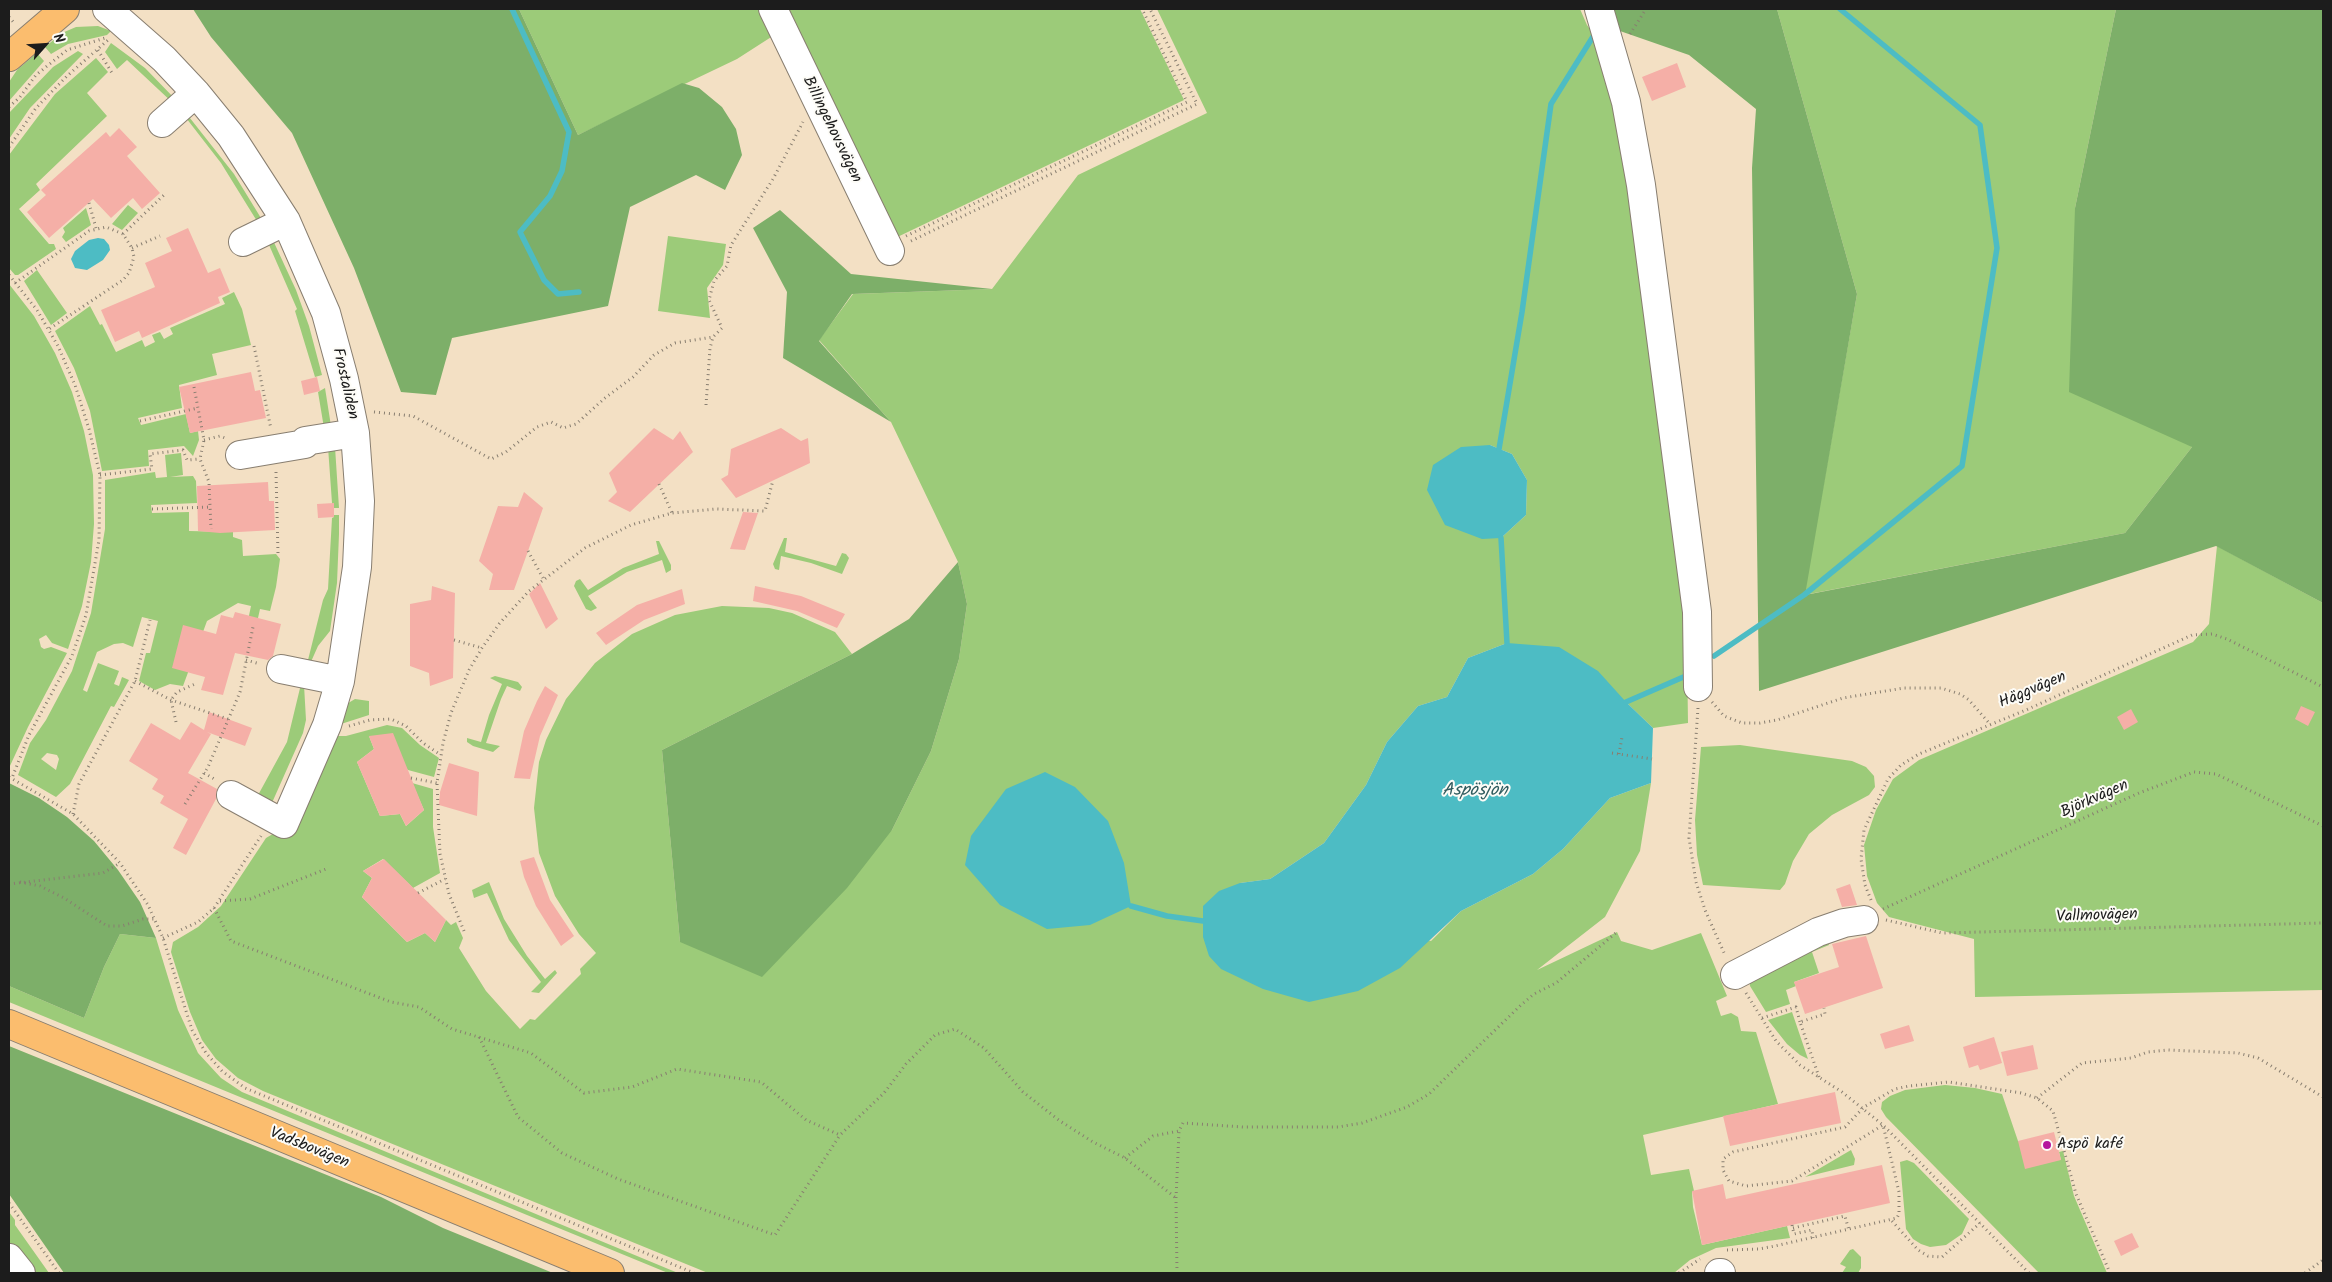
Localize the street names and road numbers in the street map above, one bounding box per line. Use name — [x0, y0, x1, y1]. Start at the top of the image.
street label: Billingehovsvägen — [797, 74, 865, 186]
street label: Frostaliden — [326, 346, 362, 422]
street label: Häggvägen — [1997, 668, 2069, 714]
street label: Björkvägen — [2058, 777, 2132, 823]
street label: Vallmovägen — [2056, 906, 2138, 928]
street label: Vadsbovägen — [266, 1124, 352, 1174]

